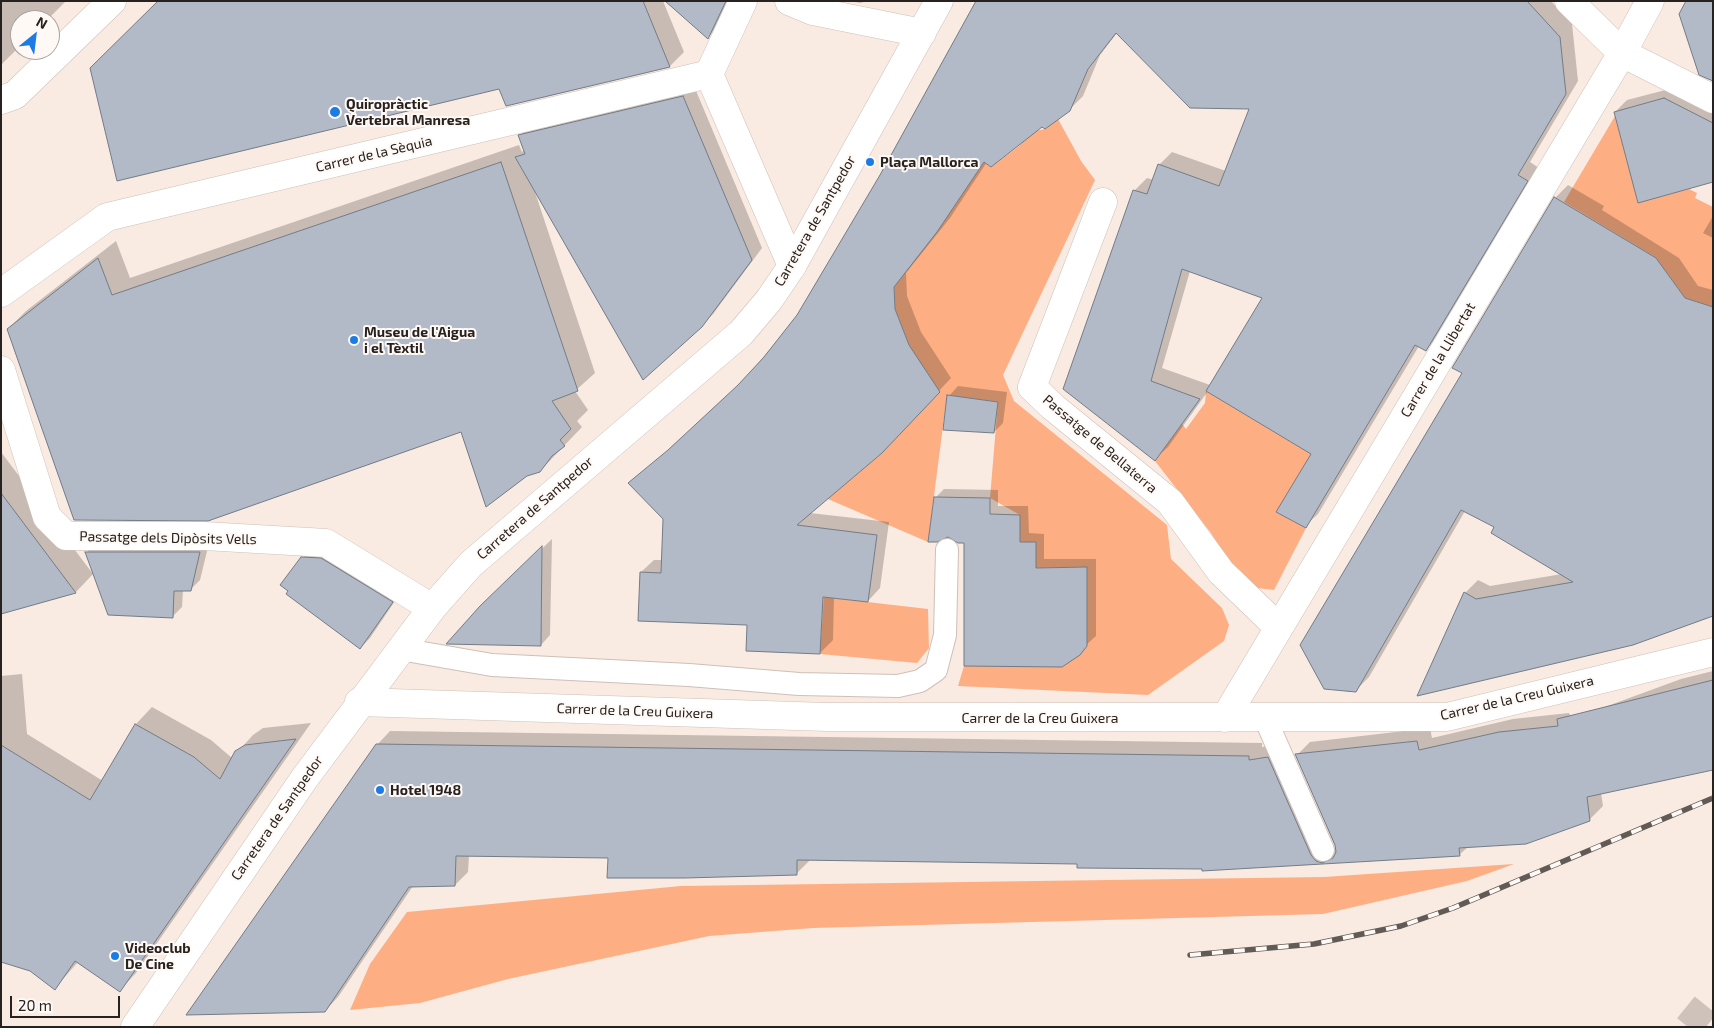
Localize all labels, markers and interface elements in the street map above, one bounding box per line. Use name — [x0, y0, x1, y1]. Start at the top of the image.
north arrow — [10, 10, 60, 60]
text: N — [33, 12, 51, 32]
place label: Quiropràctic Vertebral Manresa — [346, 96, 470, 128]
marker: Quiropràctic Vertebral Manresa — [328, 105, 342, 119]
street label: Carrer de la Sèquia — [314, 132, 434, 176]
street label: Carretera de Santpedor — [771, 153, 859, 289]
place label: Plaça Mallorca — [880, 154, 979, 170]
marker: Plaça Mallorca — [864, 156, 876, 168]
street label: Carrer de la Llibertat — [1397, 300, 1479, 420]
place label: Museu de l'Aigua i el Tèxtil — [364, 324, 475, 357]
marker: Museu de l'Aigua i el Tèxtil — [348, 334, 360, 346]
street label: Passatge de Bellaterra — [1039, 391, 1161, 497]
street label: Carretera de Santpedor — [473, 453, 597, 563]
street label: Passatge dels Dipòsits Vells — [79, 528, 257, 548]
street label: Carrer de la Creu Guixera — [1439, 672, 1595, 724]
street label: Carrer de la Creu Guixera — [556, 700, 714, 722]
street label: Carrer de la Creu Guixera — [962, 710, 1118, 726]
street label: Carretera de Santpedor — [228, 752, 326, 884]
place label: Hotel 1948 — [390, 782, 461, 798]
marker: Hotel 1948 — [374, 784, 386, 796]
place label: Videoclub De Cine — [125, 940, 191, 972]
marker: Videoclub De Cine — [109, 950, 121, 962]
scale bar — [12, 986, 122, 1018]
text: 20 m — [18, 996, 52, 1014]

